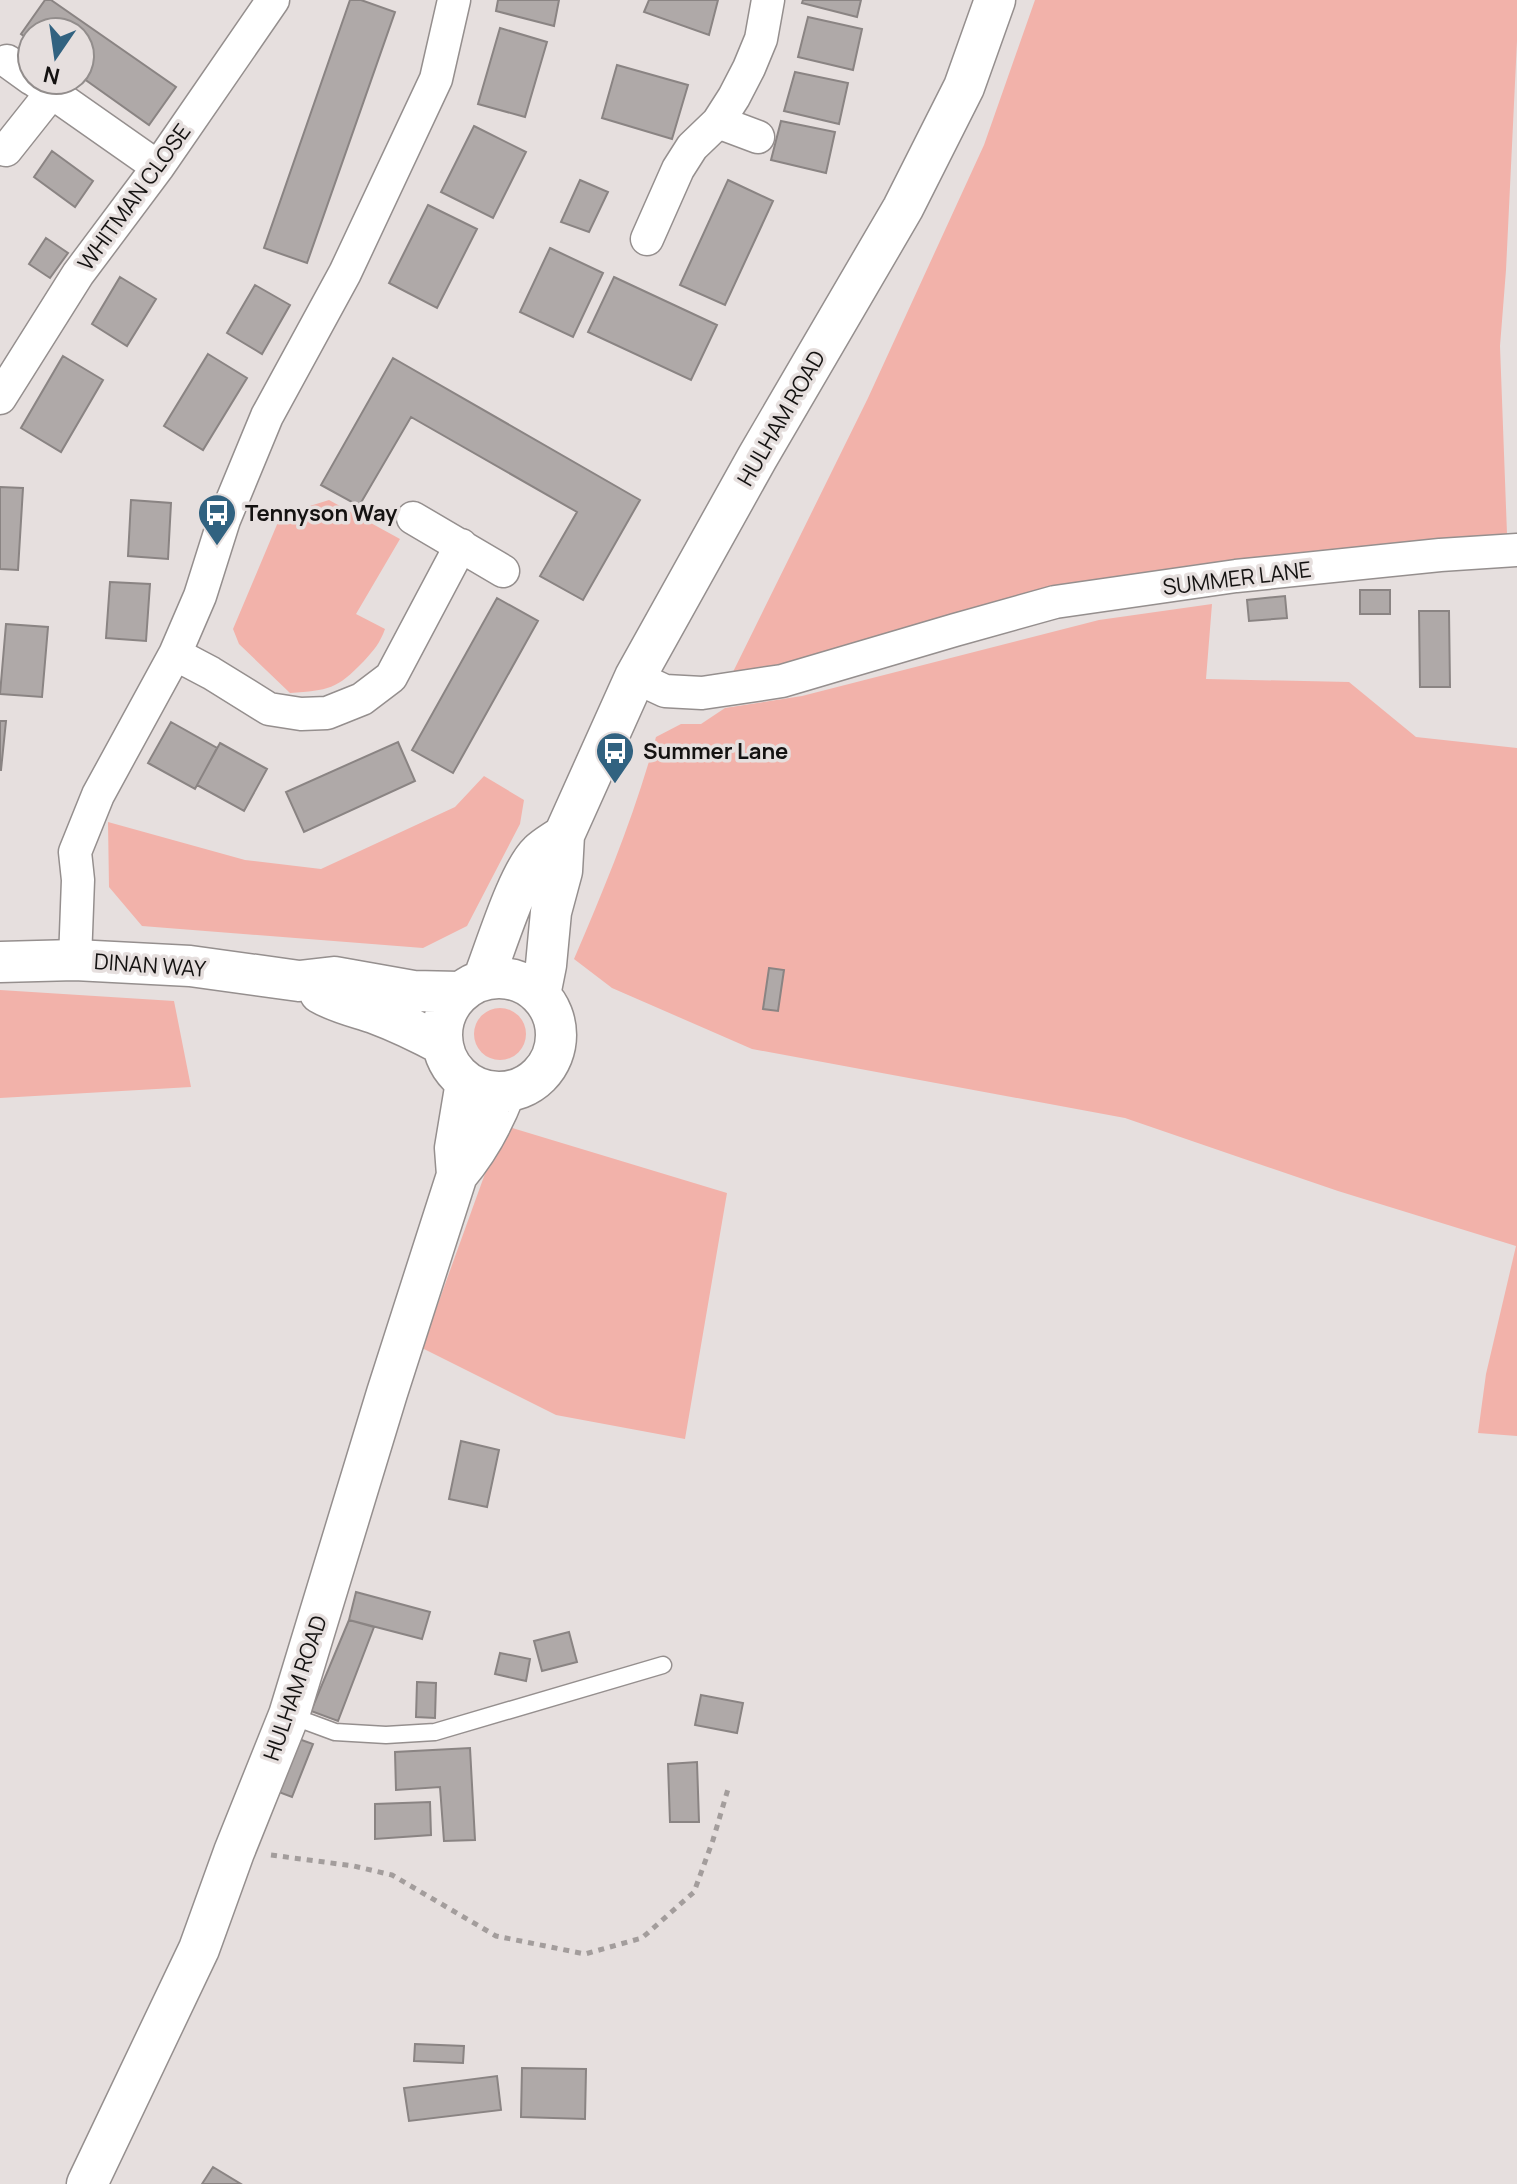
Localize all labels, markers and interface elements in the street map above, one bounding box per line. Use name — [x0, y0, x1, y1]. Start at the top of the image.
north arrow — [16, 16, 96, 96]
text: N — [40, 59, 63, 92]
street label: WHITMAN CLOSE — [71, 118, 197, 276]
street label: HULHAM ROAD — [730, 345, 832, 491]
bus stop icon: Tennyson Way — [196, 492, 238, 547]
place label: Tennyson Way — [245, 498, 398, 528]
street label: SUMMER LANE — [1161, 554, 1313, 602]
bus stop icon: Summer Lane — [594, 730, 636, 785]
place label: Summer Lane — [643, 736, 788, 766]
street label: DINAN WAY — [93, 946, 208, 984]
street label: HULHAM ROAD — [256, 1611, 334, 1765]

